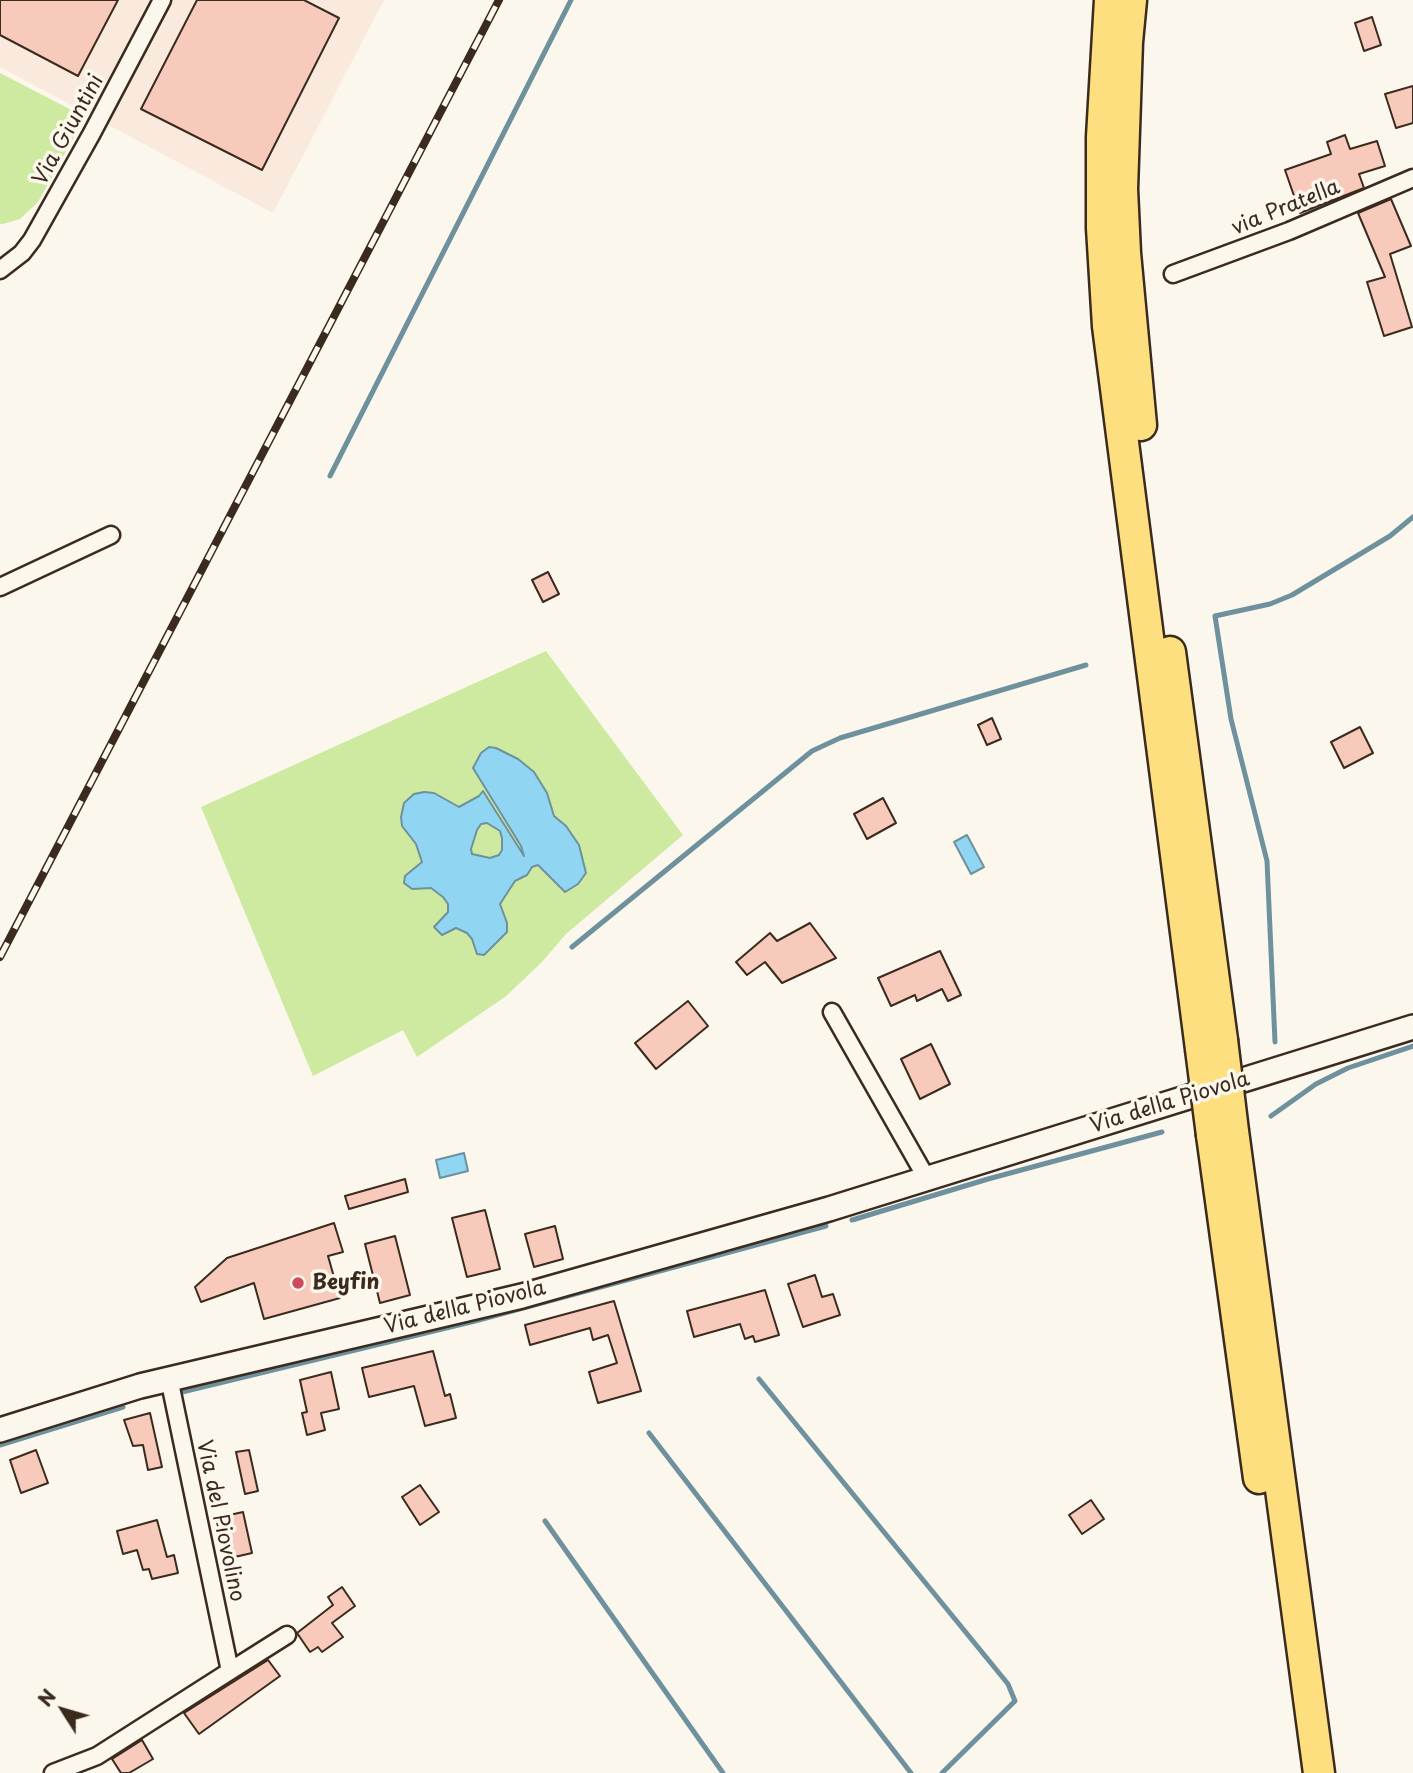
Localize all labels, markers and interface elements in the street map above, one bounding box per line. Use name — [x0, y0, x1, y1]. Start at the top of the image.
street label: Via Giuntini — [28, 70, 110, 190]
street label: via Pratella — [1228, 175, 1344, 241]
street label: Via della Piovola — [1087, 1067, 1253, 1139]
place label: Beyfin — [312, 1270, 379, 1296]
marker: Beyfin — [290, 1275, 306, 1291]
street label: Via della Piovola — [382, 1276, 548, 1340]
street label: Via del Piovolino — [191, 1438, 249, 1604]
north arrow — [28, 1675, 98, 1745]
text: N — [31, 1683, 62, 1712]

